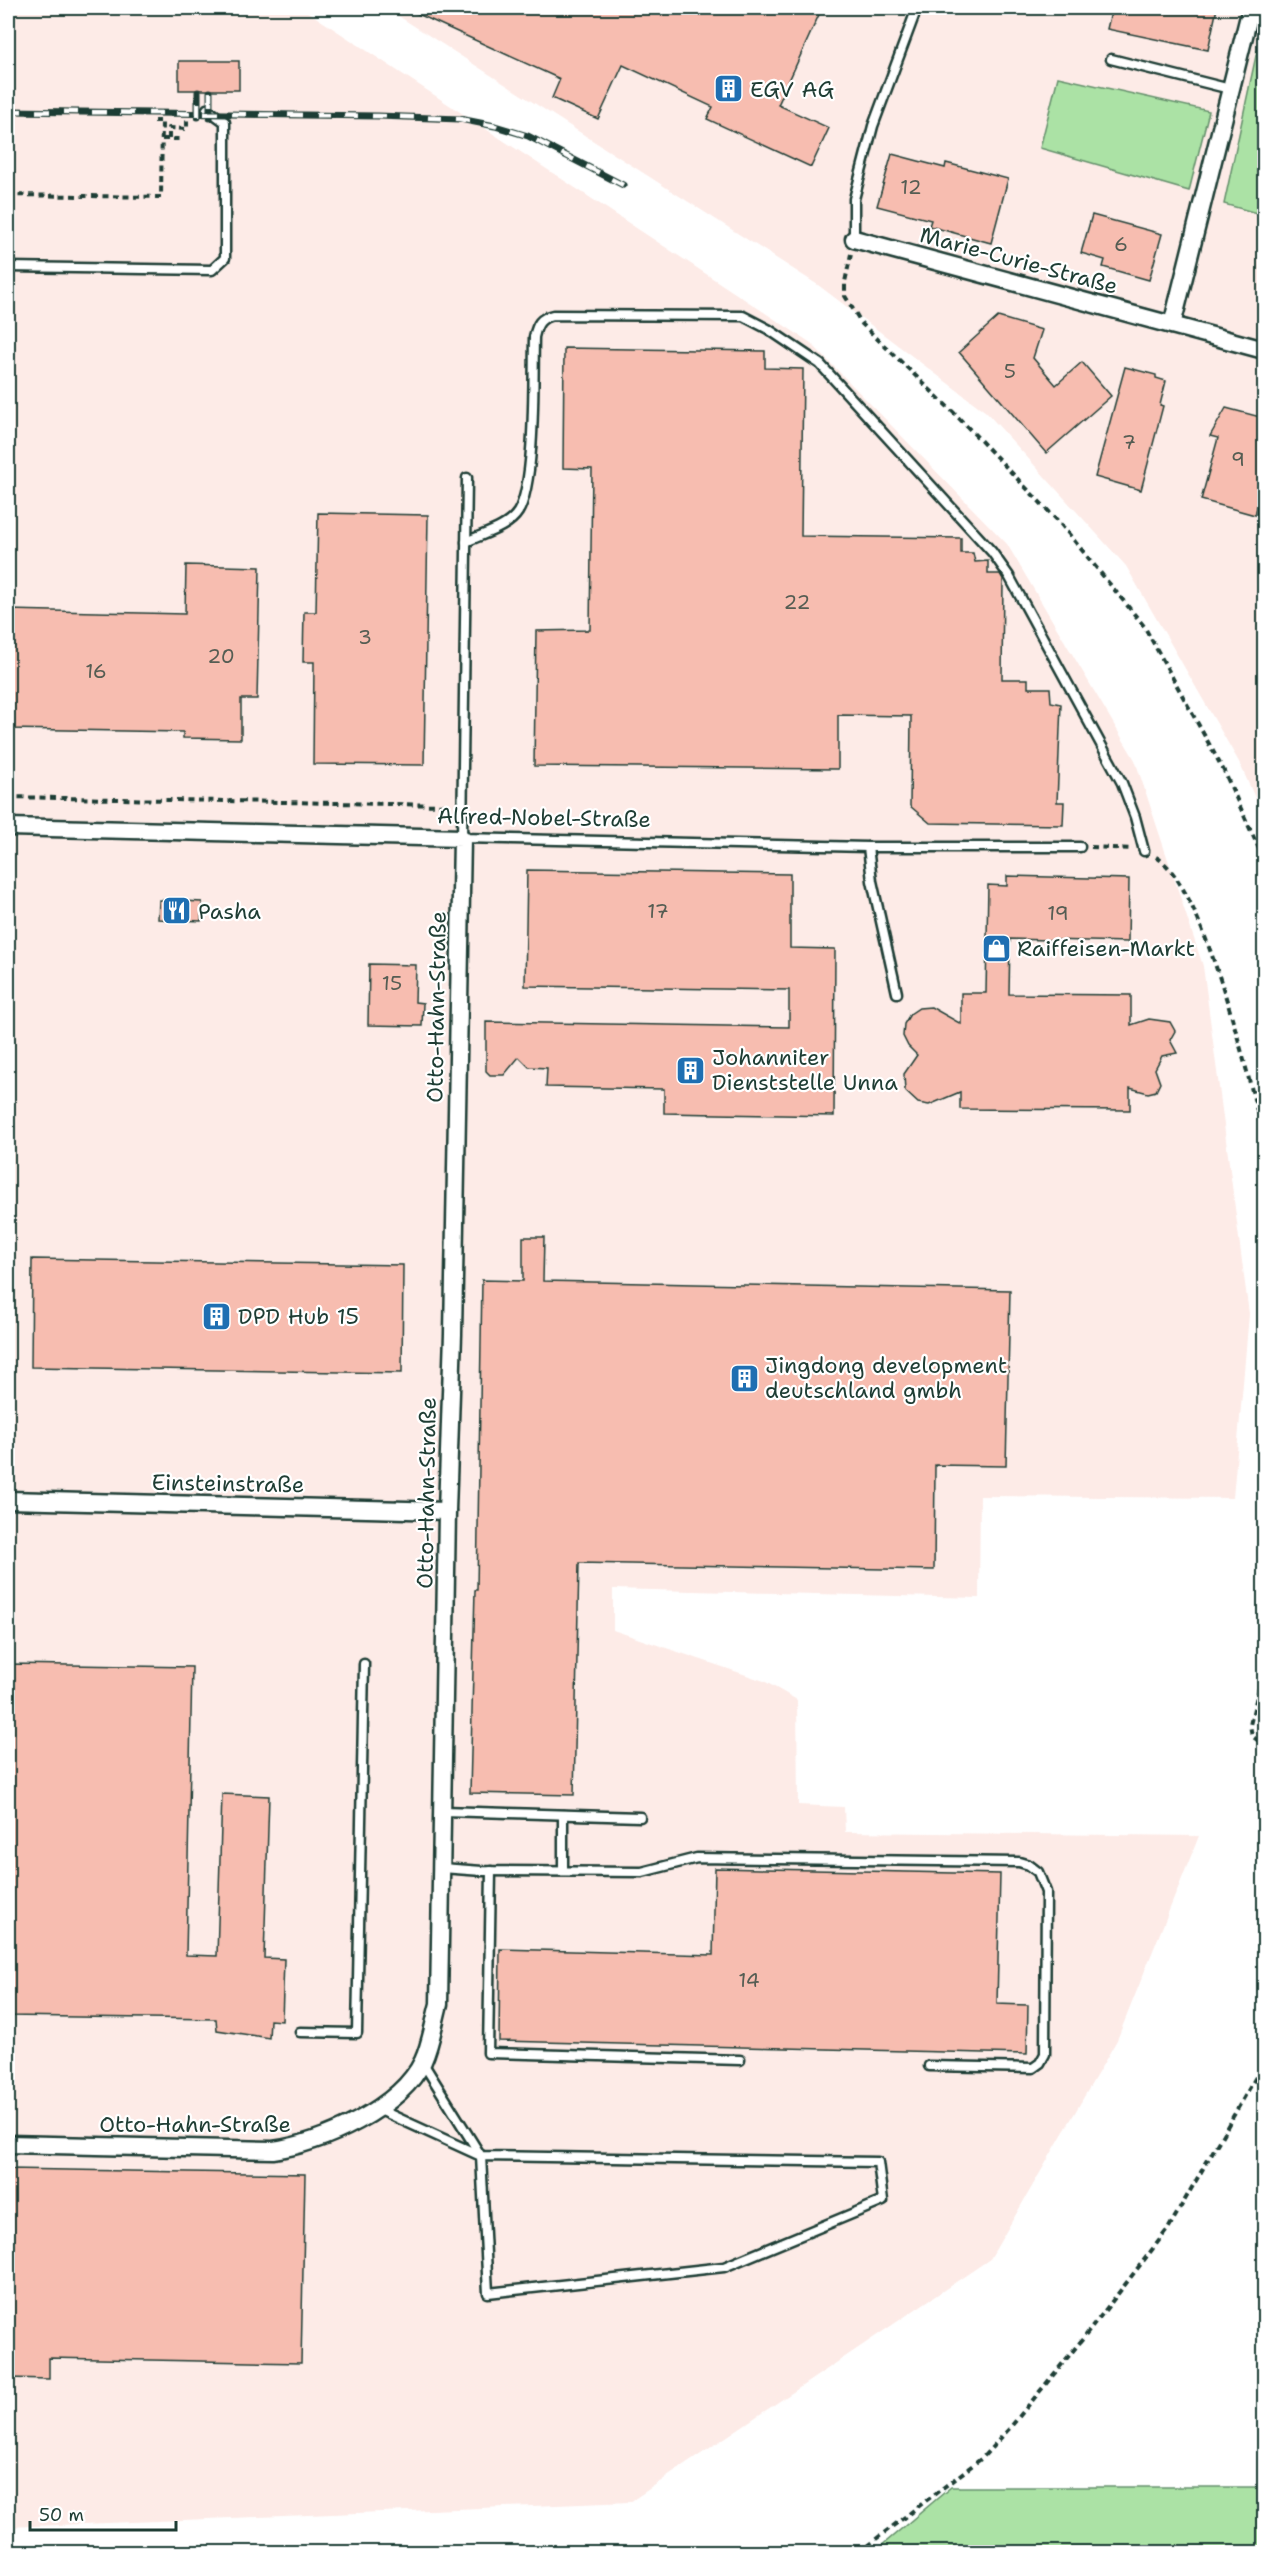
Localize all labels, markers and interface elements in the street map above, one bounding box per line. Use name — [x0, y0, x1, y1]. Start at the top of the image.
building icon: EGV AG — [713, 73, 745, 105]
place label: EGV AG — [750, 75, 834, 104]
house number: 12 — [900, 174, 922, 200]
street label: Marie-Curie-Straße — [917, 220, 1121, 301]
house number: 6 — [1114, 231, 1128, 257]
house number: 5 — [1004, 358, 1016, 384]
house number: 7 — [1122, 429, 1136, 455]
house number: 9 — [1231, 446, 1245, 472]
house number: 22 — [784, 589, 811, 615]
house number: 3 — [358, 624, 372, 650]
house number: 20 — [207, 643, 235, 669]
house number: 16 — [85, 658, 107, 684]
street label: Alfred-Nobel-Straße — [437, 801, 651, 834]
restaurant icon: Pasha — [161, 895, 193, 927]
place label: Pasha — [198, 897, 261, 926]
house number: 17 — [647, 898, 669, 924]
house number: 19 — [1047, 900, 1069, 926]
street label: Otto-Hahn-Straße — [420, 911, 453, 1103]
shop icon: Raiffeisen-Markt — [980, 932, 1012, 964]
place label: Raiffeisen-Markt — [1017, 934, 1195, 963]
house number: 15 — [382, 970, 402, 996]
place label: Johanniter Dienststelle Unna — [712, 1043, 898, 1097]
building icon: Johanniter Dienststelle Unna — [675, 1054, 707, 1086]
building icon: DPD Hub 15 — [201, 1300, 233, 1332]
place label: DPD Hub 15 — [238, 1302, 359, 1331]
place label: Jingdong development deutschland gmbh — [765, 1351, 1007, 1405]
building icon: Jingdong development deutschland gmbh — [728, 1362, 760, 1394]
street label: Otto-Hahn-Straße — [410, 1397, 443, 1589]
street label: Einsteinstraße — [151, 1468, 305, 1499]
house number: 14 — [738, 1967, 760, 1993]
street label: Otto-Hahn-Straße — [99, 2110, 291, 2139]
scale bar — [30, 2494, 176, 2532]
text: 50 m — [39, 2503, 84, 2527]

